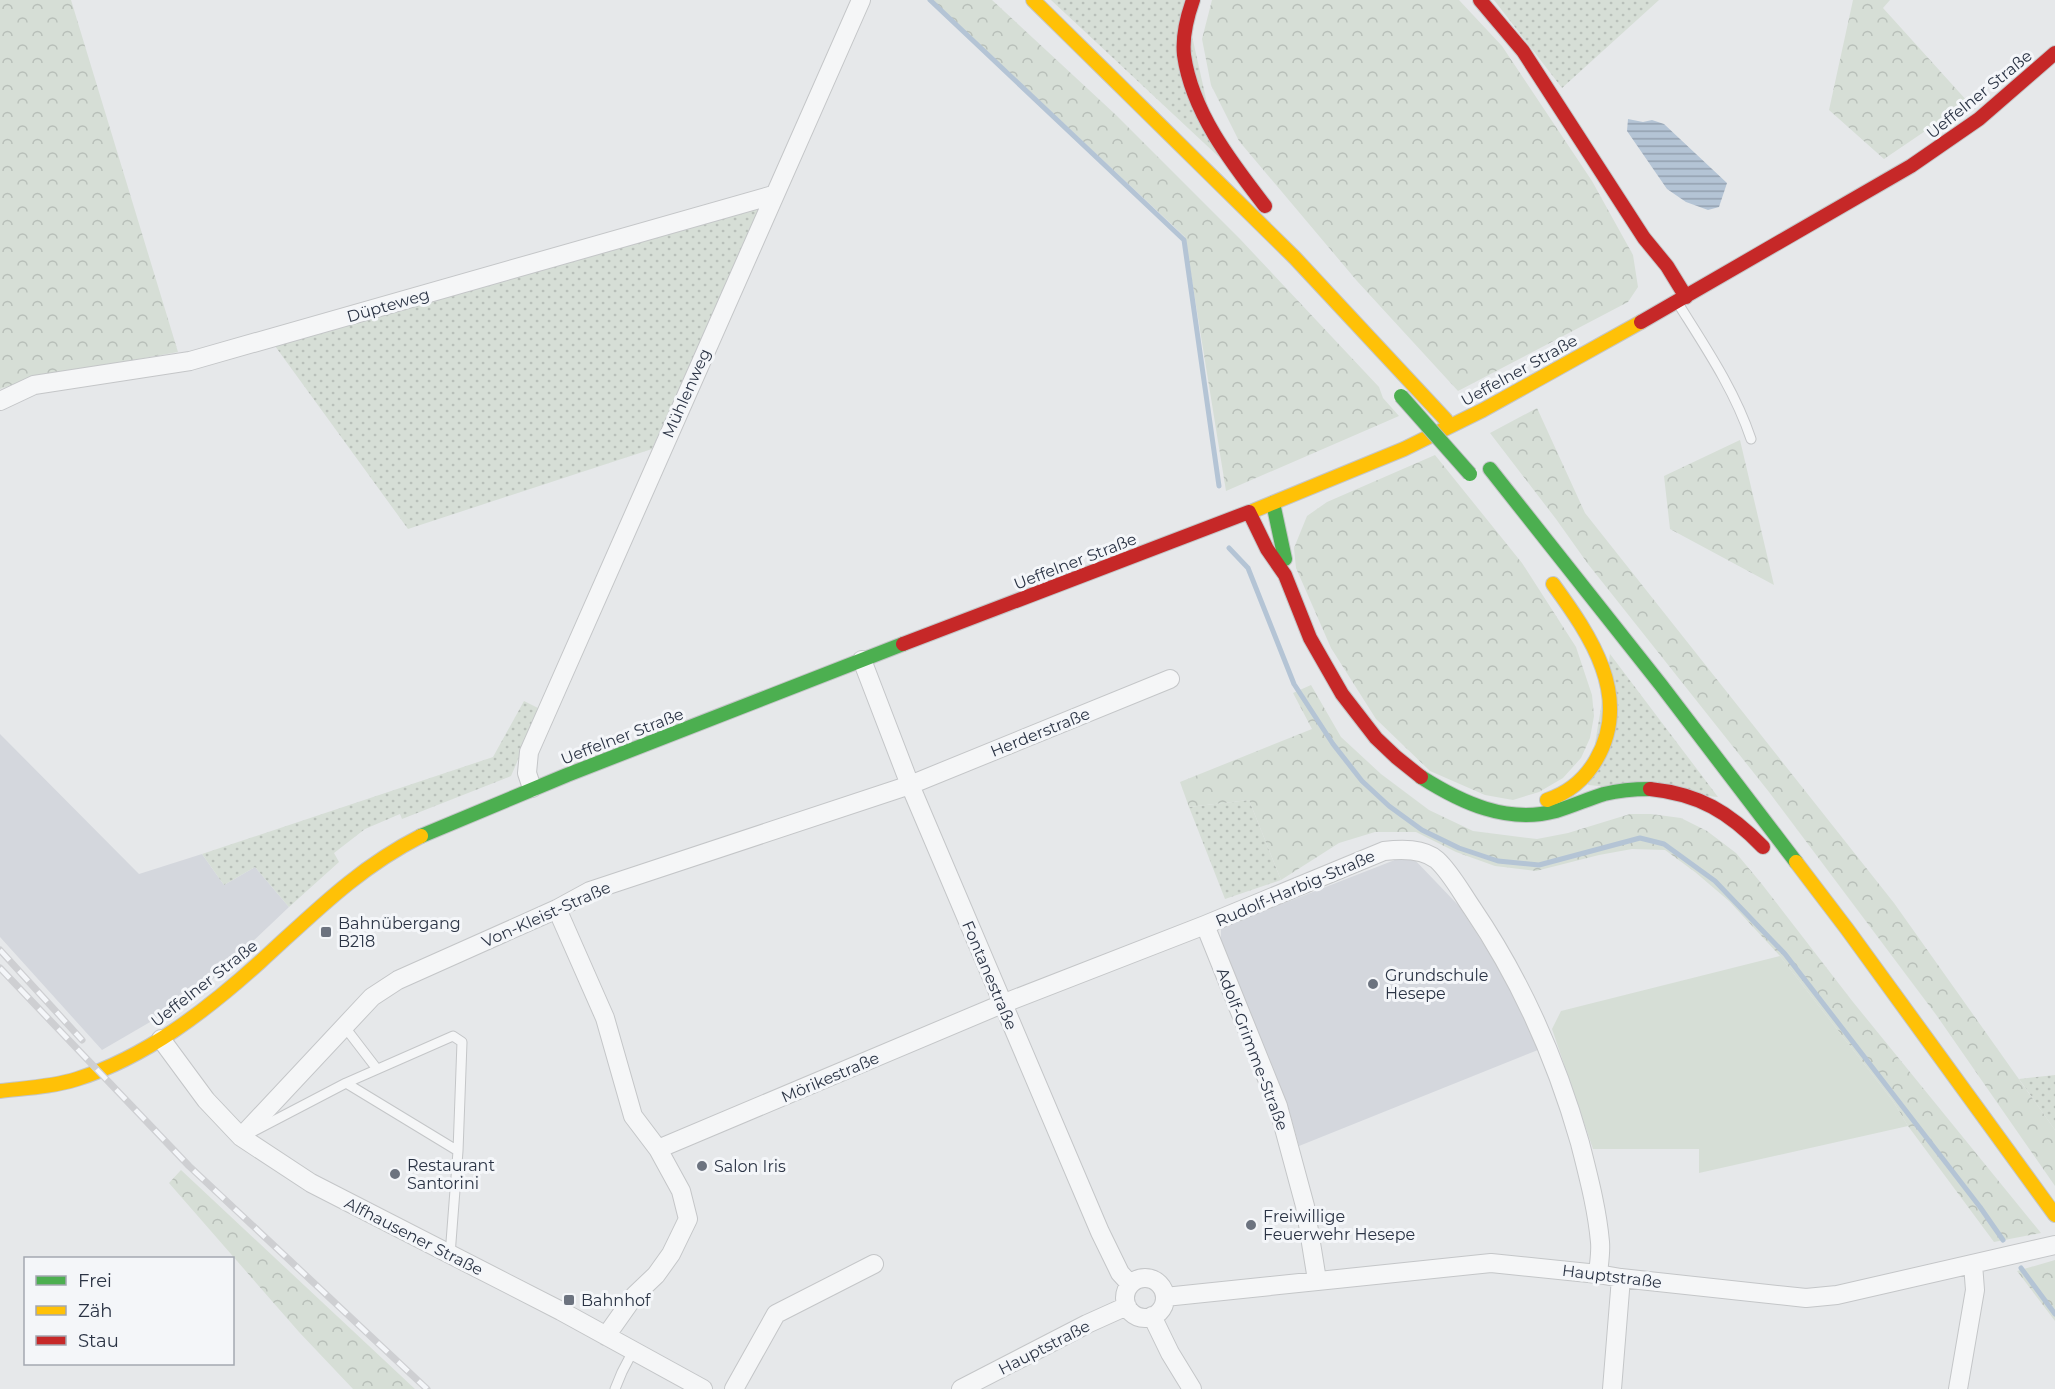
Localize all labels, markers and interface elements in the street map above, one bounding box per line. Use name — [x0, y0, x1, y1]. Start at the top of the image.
street label: Ueffelner Straße — [1923, 46, 2036, 143]
street label: Düpteweg — [345, 285, 432, 326]
street label: Ueffelner Straße — [1458, 331, 1581, 410]
street label: Mühlenweg — [658, 346, 715, 441]
street label: Ueffelner Straße — [1011, 529, 1139, 594]
street label: Ueffelner Straße — [558, 704, 686, 769]
street label: Herderstraße — [988, 704, 1093, 761]
street label: Rudolf-Harbig-Straße — [1213, 846, 1378, 931]
street label: Von-Kleist-Straße — [479, 878, 613, 951]
place label: Bahnübergang B218 — [338, 914, 461, 951]
street label: Fontanestraße — [958, 918, 1021, 1033]
marker: Bahnübergang B218 — [319, 925, 333, 939]
street label: Ueffelner Straße — [147, 936, 261, 1031]
street label: Adolf-Grimme-Straße — [1213, 965, 1292, 1133]
place label: Grundschule Hesepe — [1385, 966, 1488, 1003]
marker: Grundschule Hesepe — [1366, 977, 1380, 991]
street label: Mörikestraße — [778, 1048, 882, 1107]
place label: Restaurant Santorini — [407, 1156, 495, 1193]
place label: Salon Iris — [714, 1157, 786, 1176]
marker: Salon Iris — [695, 1159, 709, 1173]
marker: Restaurant Santorini — [388, 1167, 402, 1181]
street label: Alfhausener Straße — [341, 1193, 486, 1280]
place label: Freiwillige Feuerwehr Hesepe — [1263, 1207, 1415, 1244]
marker: Freiwillige Feuerwehr Hesepe — [1244, 1218, 1258, 1232]
legend — [24, 1257, 234, 1365]
street label: Hauptstraße — [1561, 1261, 1663, 1292]
text: Frei — [78, 1270, 112, 1292]
place label: Bahnhof — [581, 1291, 651, 1310]
marker: Bahnhof — [562, 1293, 576, 1307]
text: Zäh — [78, 1300, 113, 1322]
street label: Hauptstraße — [995, 1316, 1093, 1379]
text: Stau — [78, 1330, 119, 1352]

